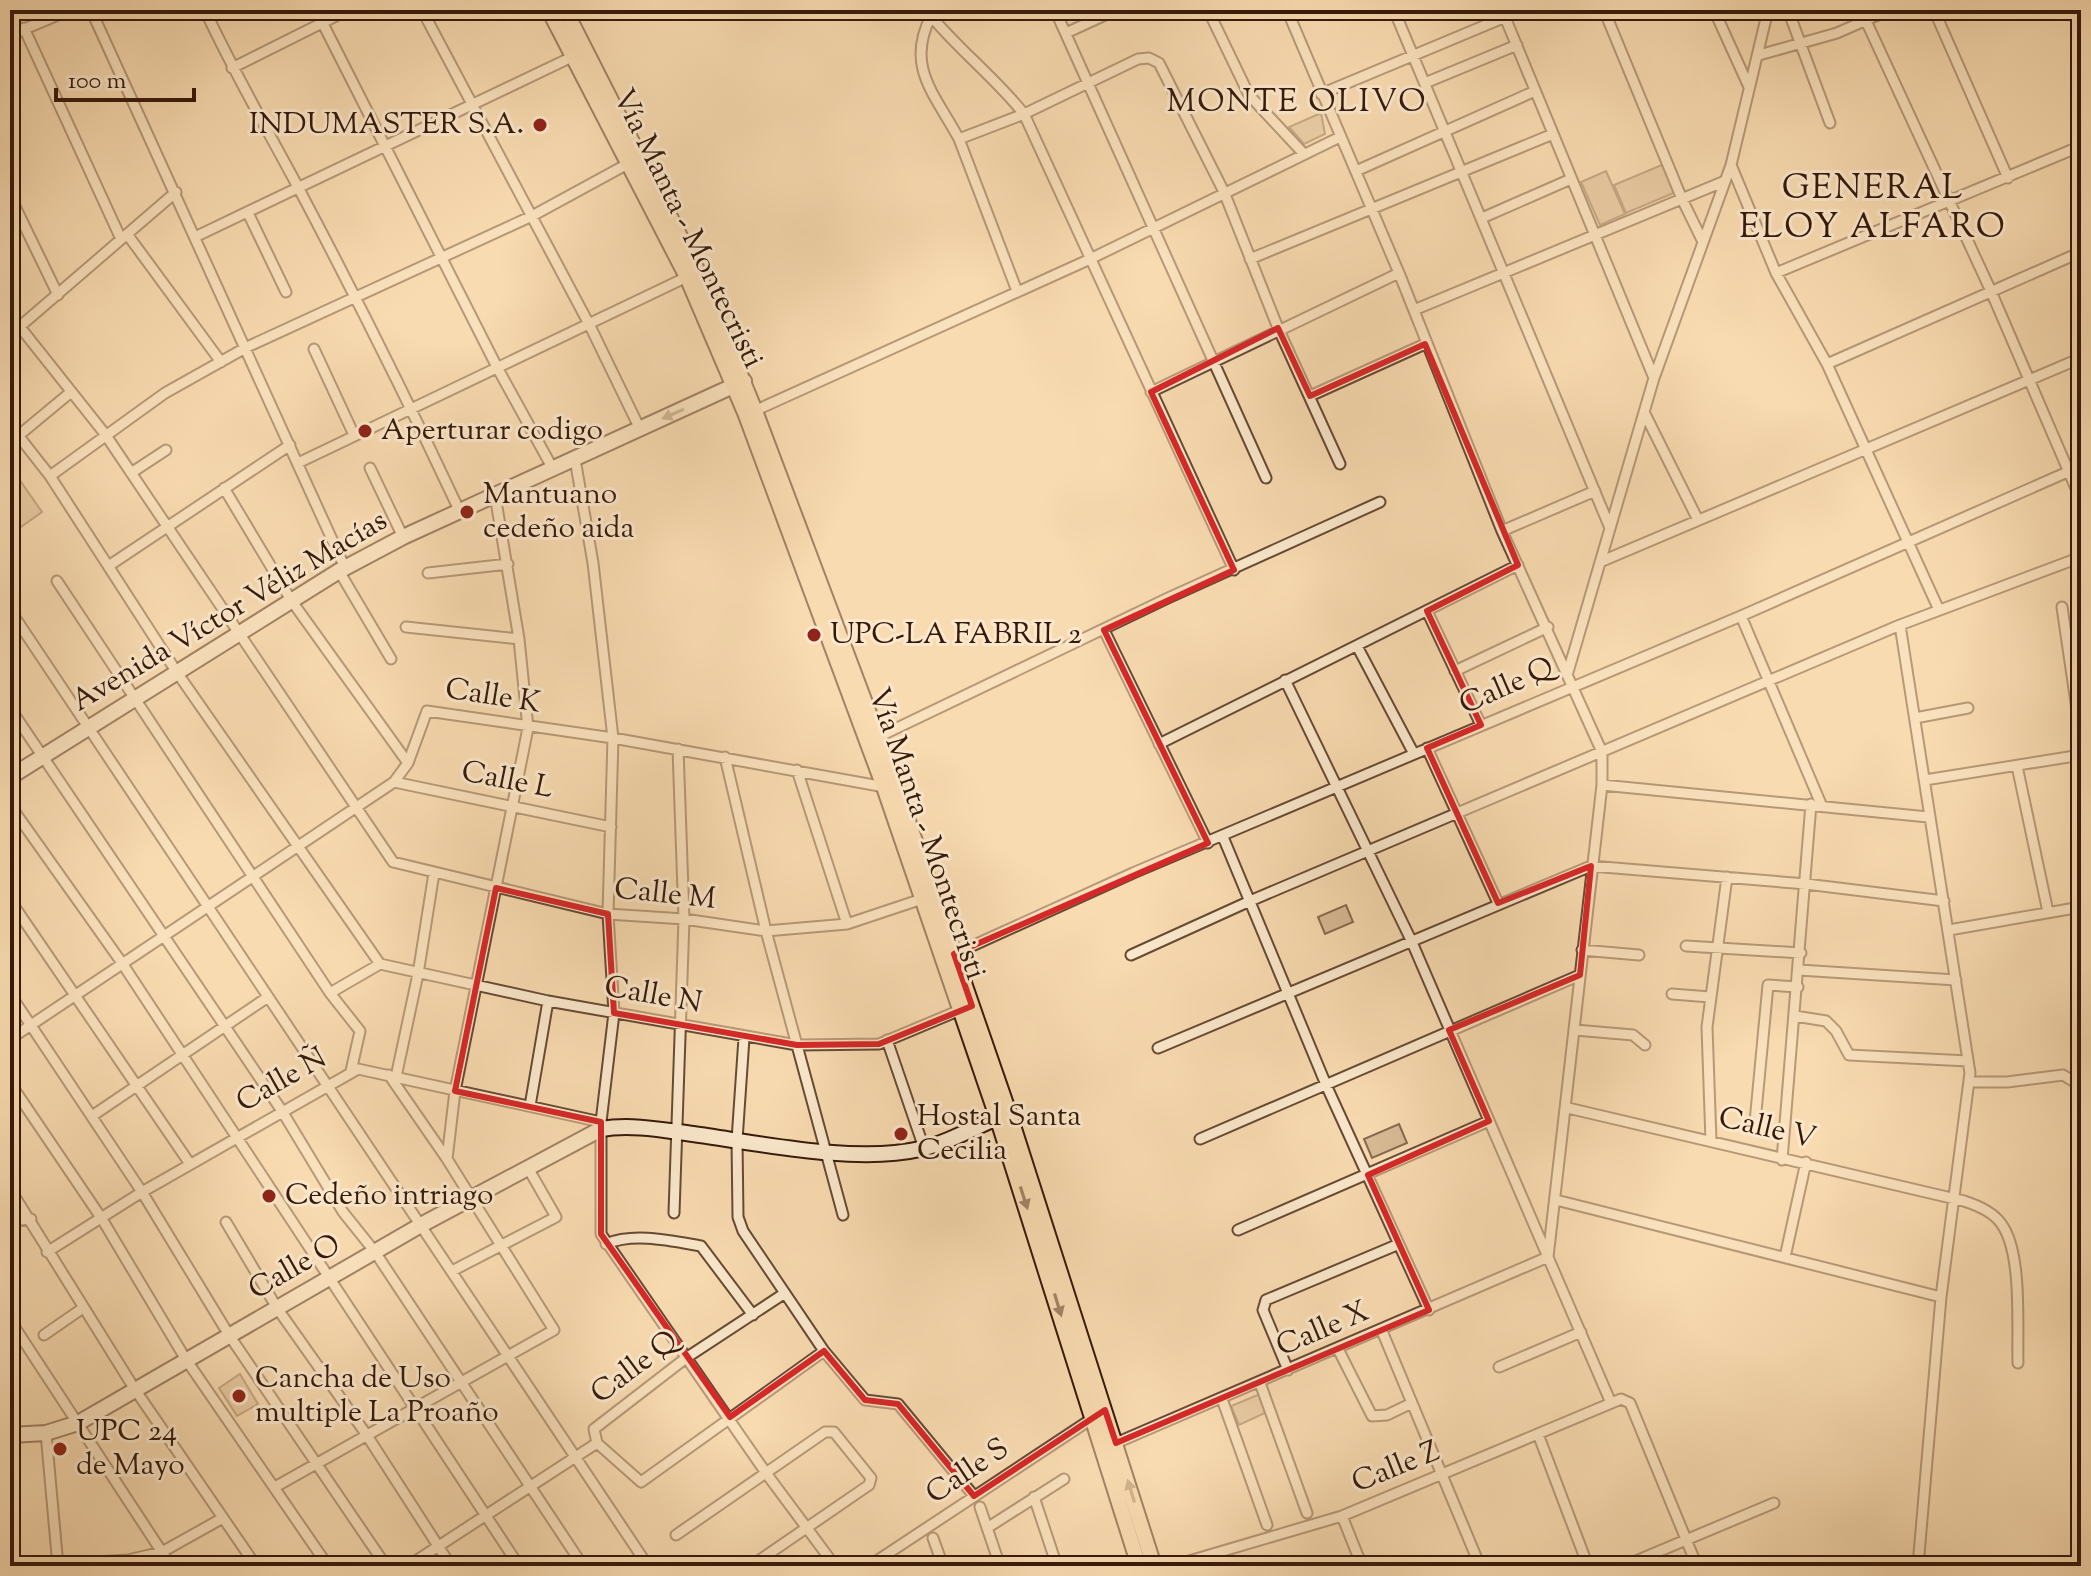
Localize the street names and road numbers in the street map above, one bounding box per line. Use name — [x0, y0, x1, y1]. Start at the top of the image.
street label: Vía Manta - Montecristi — [601, 82, 773, 376]
street label: Avenida Víctor Véliz Macías — [64, 500, 396, 724]
street label: Calle Q — [1453, 646, 1565, 727]
street label: Calle K — [442, 668, 544, 726]
street label: Vía Manta - Montecristi — [856, 682, 996, 986]
street label: Calle L — [457, 751, 557, 811]
street label: Calle M — [612, 868, 718, 922]
street label: Calle N — [601, 966, 705, 1026]
street label: Calle Ñ — [229, 1038, 335, 1124]
street label: Calle V — [1714, 1097, 1820, 1161]
street label: Calle O — [241, 1224, 349, 1312]
street label: Calle X — [1270, 1291, 1376, 1369]
street label: Calle Q — [582, 1319, 691, 1415]
street label: Calle S — [918, 1428, 1018, 1516]
street label: Calle Z — [1346, 1431, 1446, 1505]

